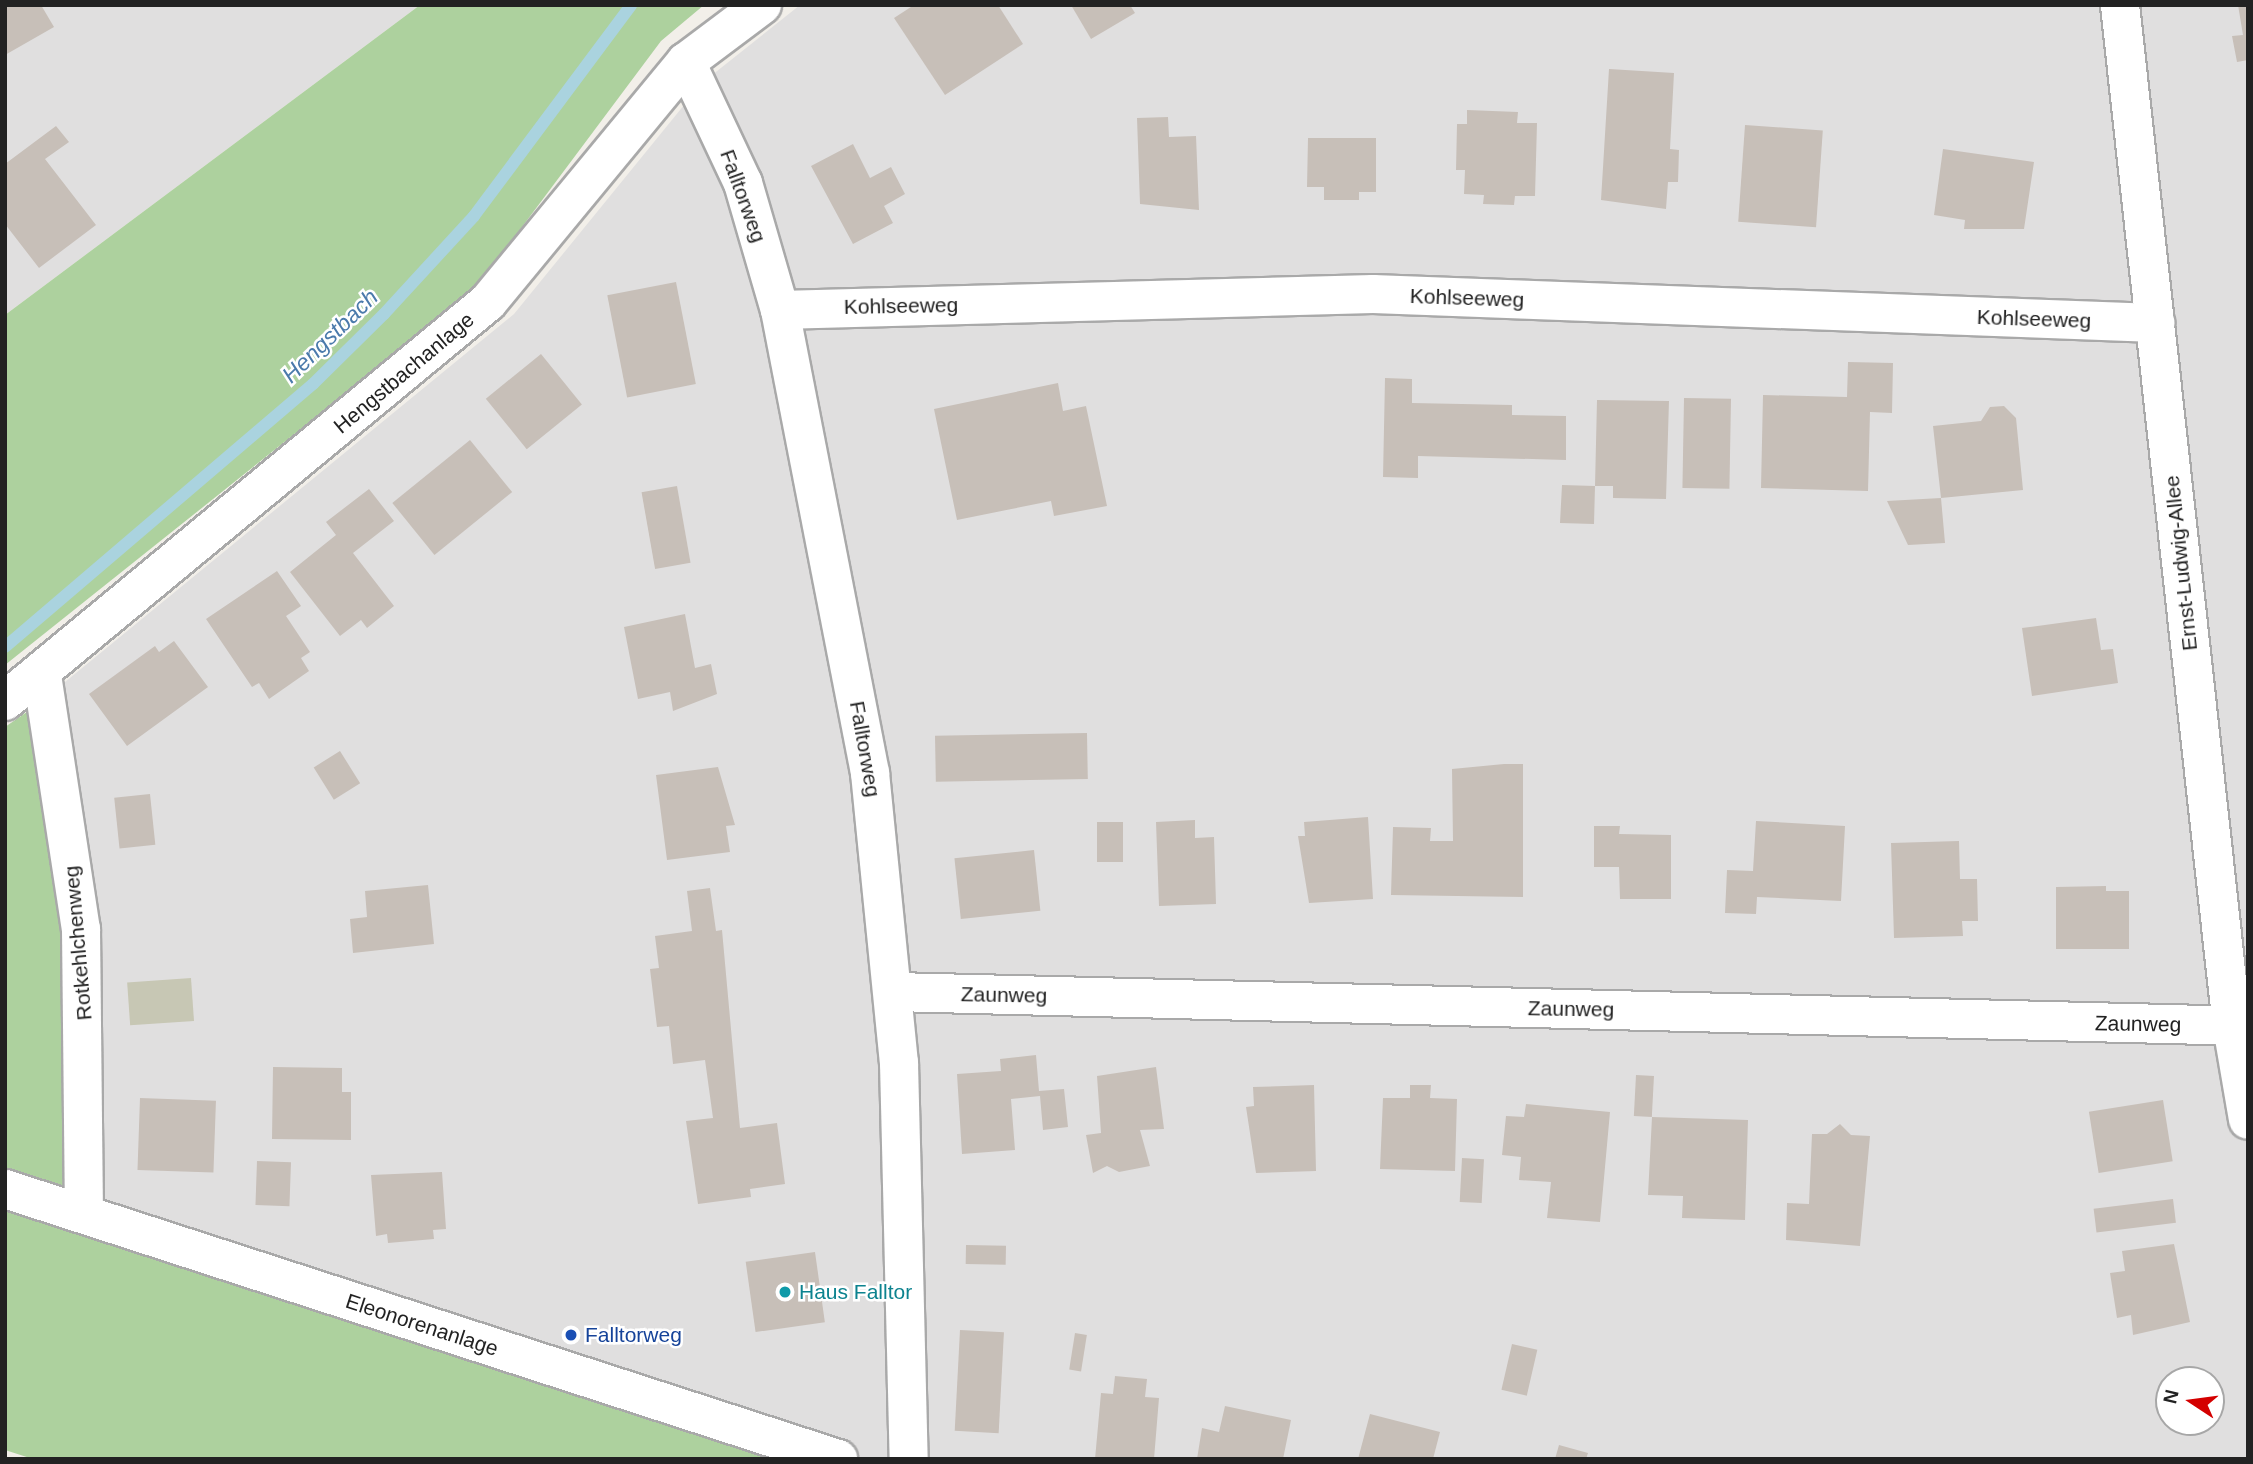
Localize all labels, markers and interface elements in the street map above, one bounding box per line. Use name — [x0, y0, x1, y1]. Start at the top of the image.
street label: Falltorweg — [715, 146, 771, 246]
water label: Hengstbach — [276, 283, 384, 389]
street label: Kohlseeweg — [1409, 283, 1525, 313]
street label: Kohlseeweg — [844, 292, 958, 320]
street label: Kohlseeweg — [1976, 304, 2092, 334]
street label: Hengstbachanlage — [329, 307, 479, 439]
street label: Ernst-Ludwig-Allee — [2159, 474, 2203, 652]
street label: Falltorweg — [844, 699, 886, 799]
street label: Rotkehlchenweg — [59, 865, 97, 1021]
street label: Zaunweg — [961, 982, 1047, 1008]
street label: Zaunweg — [1528, 996, 1614, 1022]
street label: Zaunweg — [2095, 1011, 2181, 1037]
place label: Haus Falltor — [799, 1279, 912, 1305]
marker: Haus Falltor — [777, 1284, 793, 1300]
street label: Eleonorenanlage — [343, 1288, 501, 1362]
place label: Falltorweg — [585, 1322, 682, 1348]
marker: Falltorweg — [563, 1327, 579, 1343]
north arrow — [2155, 1366, 2225, 1436]
text: N — [2159, 1388, 2183, 1406]

